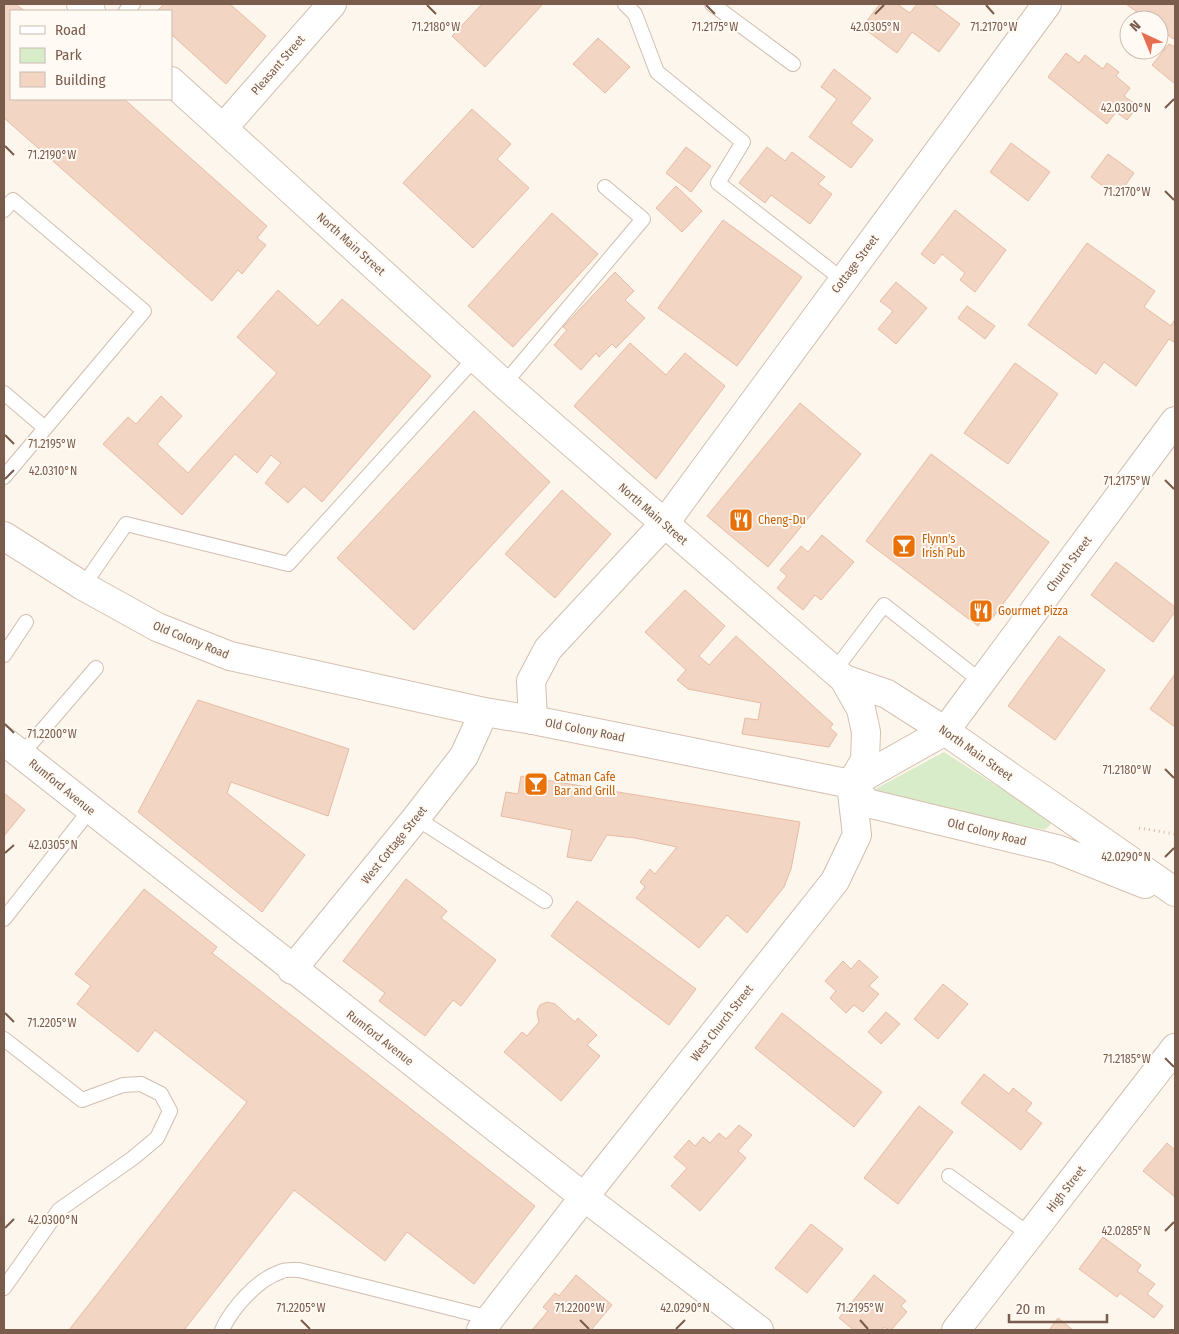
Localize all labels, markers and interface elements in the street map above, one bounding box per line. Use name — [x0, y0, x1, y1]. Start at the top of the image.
legend — [10, 10, 172, 100]
north arrow — [1119, 10, 1169, 60]
text: N — [1126, 17, 1144, 35]
text: 71.2180°W — [412, 20, 460, 34]
text: 71.2175°W — [692, 20, 738, 34]
text: 42.0305°N — [850, 20, 900, 34]
text: 71.2170°W — [970, 20, 1018, 34]
text: Road — [55, 21, 86, 39]
street label: Pleasant Street — [248, 32, 308, 98]
text: Park — [55, 46, 82, 64]
text: Building — [55, 71, 106, 89]
text: 42.0300°N — [1101, 101, 1151, 115]
text: 71.2190°W — [28, 148, 76, 162]
text: 71.2170°W — [1103, 185, 1151, 199]
street label: North Main Street — [314, 210, 388, 278]
street label: Cottage Street — [829, 232, 882, 296]
text: 71.2195°W — [28, 437, 76, 451]
text: 42.0310°N — [29, 464, 77, 478]
text: 71.2175°W — [1104, 474, 1150, 488]
street label: North Main Street — [616, 480, 690, 548]
restaurant icon: Cheng-Du — [728, 507, 754, 533]
place label: Cheng-Du — [758, 513, 806, 527]
place label: Flynn's Irish Pub — [922, 532, 965, 560]
bar icon: Flynn's Irish Pub — [891, 533, 917, 559]
street label: Church Street — [1043, 533, 1095, 595]
restaurant icon: Gourmet Pizza — [968, 598, 994, 624]
place label: Gourmet Pizza — [998, 604, 1068, 618]
street label: Old Colony Road — [151, 618, 231, 662]
street label: Old Colony Road — [544, 715, 626, 745]
street label: North Main Street — [936, 722, 1016, 784]
text: 71.2200°W — [27, 727, 77, 741]
street label: Rumford Avenue — [26, 756, 98, 818]
text: 71.2180°W — [1103, 763, 1151, 777]
place label: Catman Cafe Bar and Grill — [554, 770, 615, 798]
bar icon: Catman Cafe Bar and Grill — [523, 771, 549, 797]
street label: West Cottage Street — [358, 803, 430, 887]
street label: Old Colony Road — [946, 815, 1028, 849]
text: 42.0305°N — [28, 838, 78, 852]
text: 42.0290°N — [1101, 850, 1151, 864]
street label: West Church Street — [688, 982, 756, 1064]
street label: Rumford Avenue — [344, 1008, 416, 1069]
text: 71.2205°W — [28, 1016, 76, 1030]
text: 71.2185°W — [1103, 1052, 1151, 1066]
street label: High Street — [1044, 1163, 1088, 1215]
text: 42.0300°N — [28, 1213, 78, 1227]
text: 42.0285°N — [1101, 1224, 1151, 1238]
scale bar — [1009, 1292, 1106, 1324]
text: 20 m — [1016, 1300, 1046, 1318]
text: 71.2205°W — [277, 1301, 325, 1315]
text: 71.2200°W — [555, 1301, 605, 1315]
text: 42.0290°N — [660, 1301, 710, 1315]
text: 71.2195°W — [836, 1301, 884, 1315]

